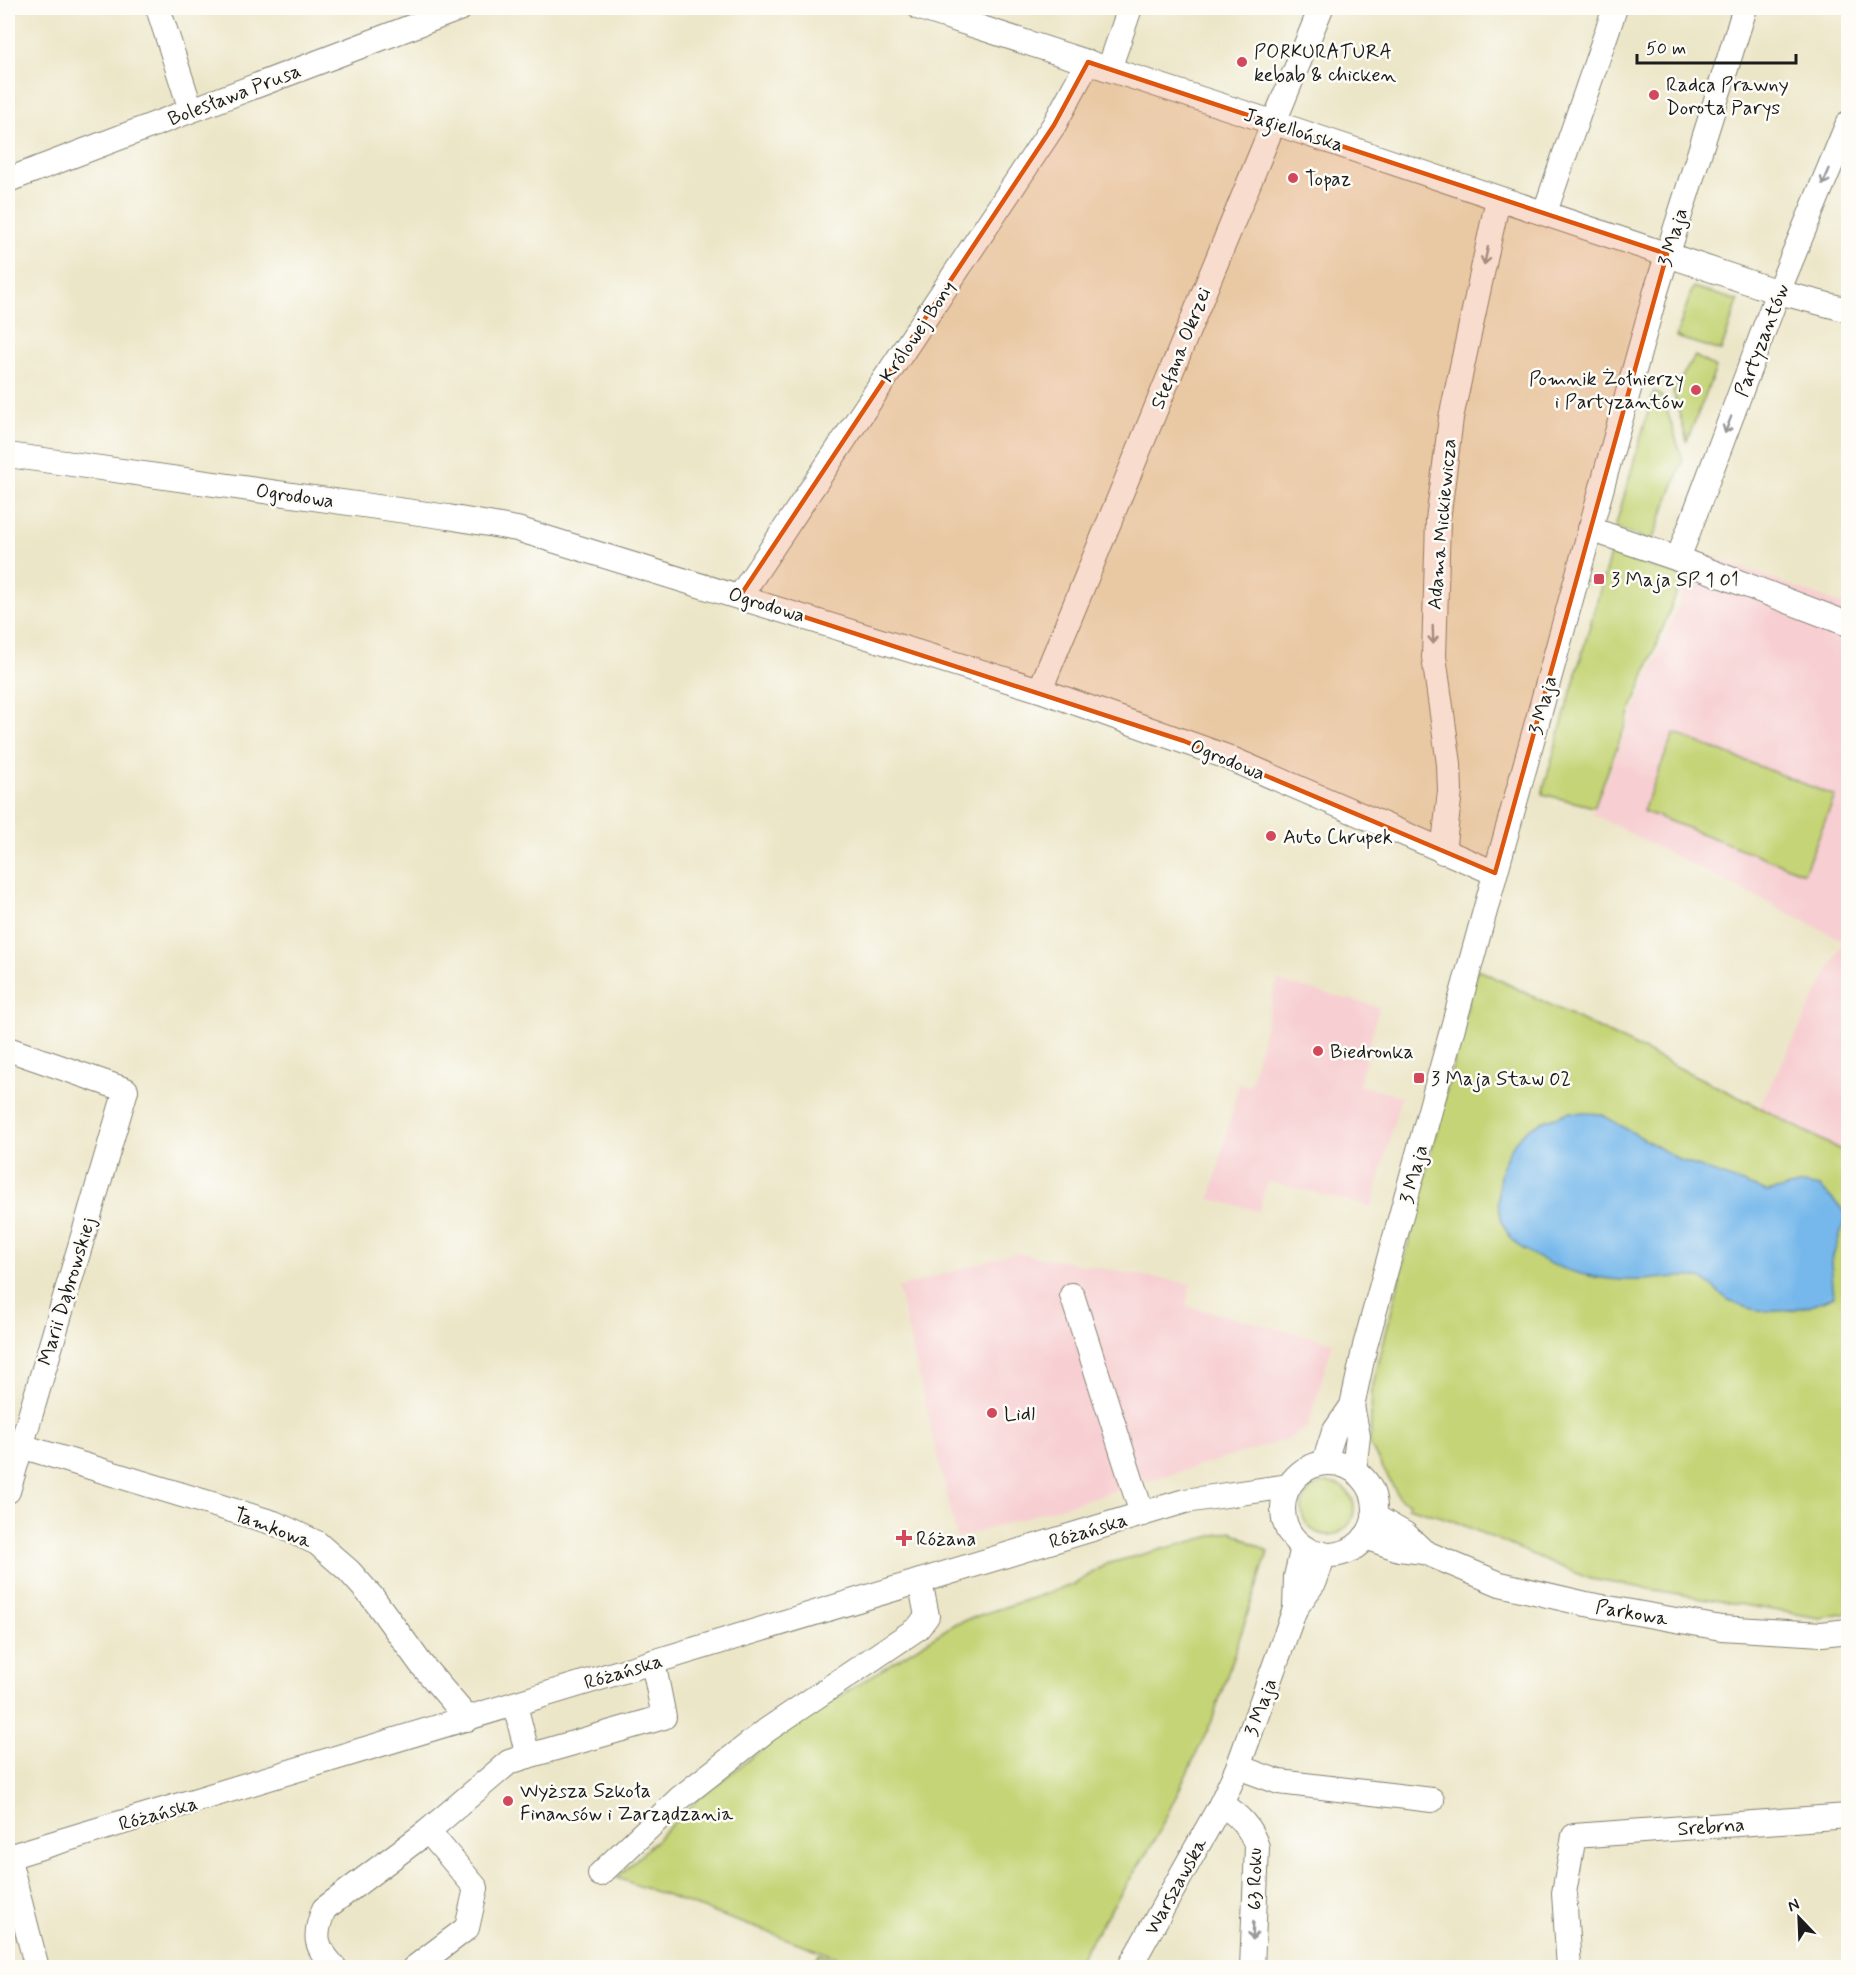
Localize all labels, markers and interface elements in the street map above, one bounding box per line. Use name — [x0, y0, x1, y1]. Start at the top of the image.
scale bar — [1637, 27, 1796, 65]
text: 50 m — [1646, 37, 1686, 61]
place label: PORKURATURA kebab & chicken — [1254, 39, 1396, 89]
marker: PORKURATURA kebab & chicken — [1235, 55, 1249, 69]
street label: Bolesława Prusa — [164, 58, 305, 133]
place label: Radca Prawny Dorota Parys — [1666, 72, 1789, 122]
marker: Radca Prawny Dorota Parys — [1647, 88, 1661, 102]
street label: Jagiellońska — [1240, 102, 1347, 161]
place label: Topaz — [1305, 166, 1351, 193]
one-way arrow — [1820, 167, 1831, 185]
marker: Topaz — [1286, 171, 1300, 185]
street label: 3 Maja — [1652, 205, 1695, 270]
one-way arrow — [1480, 245, 1491, 265]
street label: Królowej Bony — [874, 275, 962, 388]
street label: Partyzantów — [1728, 280, 1796, 401]
street label: Stefana Okrzei — [1145, 283, 1218, 413]
place label: Pomnik Żołnierzy i Partyzantów — [1529, 366, 1684, 416]
marker: Pomnik Żołnierzy i Partyzantów — [1689, 383, 1703, 397]
one-way arrow — [1722, 415, 1733, 434]
street label: Adama Mickiewicza — [1422, 437, 1463, 611]
street label: Ogrodowa — [254, 478, 336, 515]
place label: 3 Maja SP 1 01 — [1611, 567, 1739, 594]
marker: 3 Maja SP 1 01 — [1592, 572, 1606, 586]
street label: Ogrodowa — [725, 581, 808, 630]
one-way arrow — [1427, 625, 1439, 644]
street label: 3 Maja — [1523, 673, 1564, 738]
street label: Ogrodowa — [1186, 733, 1269, 788]
place label: Auto Chrupek — [1283, 824, 1393, 851]
marker: Auto Chrupek — [1264, 829, 1278, 843]
place label: Biedronka — [1330, 1039, 1414, 1066]
marker: Biedronka — [1311, 1044, 1325, 1058]
place label: 3 Maja Staw 02 — [1431, 1066, 1571, 1093]
marker: 3 Maja Staw 02 — [1412, 1071, 1426, 1085]
street label: 3 Maja — [1394, 1142, 1435, 1207]
street label: Marii Dąbrowskiej — [32, 1214, 103, 1369]
place label: Lidl — [1004, 1401, 1035, 1428]
marker: Lidl — [985, 1406, 999, 1420]
street label: Tamkowa — [230, 1501, 316, 1556]
street label: Różańska — [1046, 1507, 1131, 1556]
place label: Różana — [916, 1526, 976, 1553]
marker: Różana — [897, 1531, 911, 1545]
street label: Parkowa — [1593, 1594, 1671, 1633]
street label: Różańska — [581, 1648, 666, 1697]
street label: 3 Maja — [1238, 1675, 1284, 1740]
place label: Wyższa Szkoła Finansów i Zarządzania — [520, 1778, 734, 1828]
street label: Różańska — [116, 1790, 201, 1839]
marker: Wyższa Szkoła Finansów i Zarządzania — [501, 1794, 515, 1808]
street label: Srebrna — [1677, 1812, 1745, 1843]
street label: Warszawska — [1139, 1832, 1215, 1940]
street label: 63 Roku — [1242, 1848, 1269, 1910]
north arrow — [1769, 1888, 1829, 1948]
text: N — [1785, 1894, 1803, 1917]
one-way arrow — [1247, 1921, 1258, 1941]

